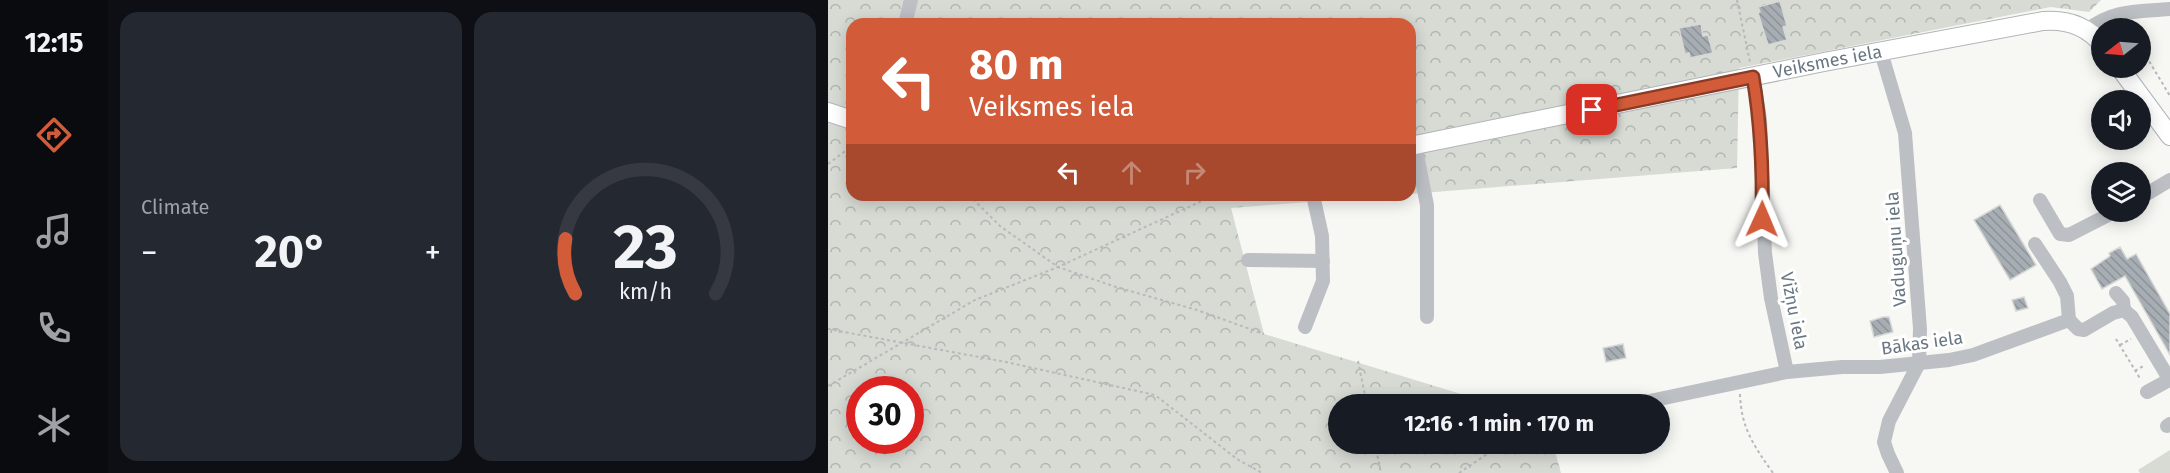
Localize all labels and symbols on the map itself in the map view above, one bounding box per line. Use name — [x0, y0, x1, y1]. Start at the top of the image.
north arrow — [2091, 18, 2151, 78]
street label: Veiksmes iela — [1771, 40, 1884, 83]
pin — [1566, 84, 1617, 135]
position arrow — [1730, 187, 1794, 251]
street label: Vaduguņu iela — [1881, 190, 1912, 307]
street label: Vižņu iela — [1775, 270, 1812, 352]
street label: Bākas iela — [1880, 326, 1964, 360]
speed limit sign: 30 — [846, 376, 924, 454]

